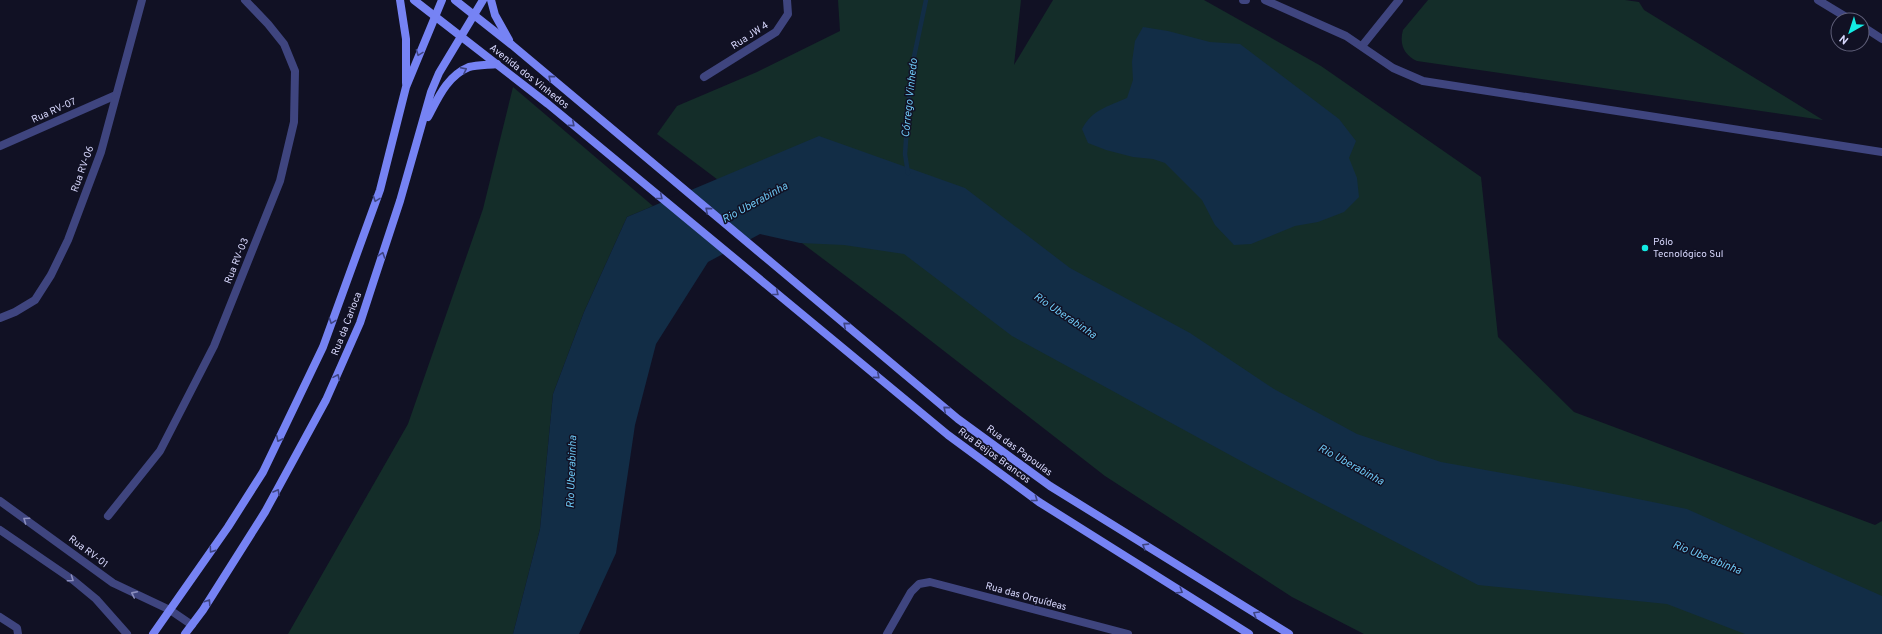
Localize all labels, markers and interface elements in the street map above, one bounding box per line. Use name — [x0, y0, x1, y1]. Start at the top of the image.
north arrow — [1830, 12, 1870, 52]
street label: Rua JW 4 — [729, 19, 771, 53]
text: N — [1837, 31, 1852, 47]
street label: Avenida dos Vinhedos — [486, 42, 572, 112]
one-way arrow — [416, 50, 424, 57]
water label: Córrego Vinhedo — [899, 58, 921, 138]
one-way arrow — [460, 67, 468, 75]
one-way arrow — [548, 76, 556, 83]
street label: Rua RV-07 — [30, 95, 78, 127]
one-way arrow — [567, 119, 574, 126]
street label: Rua RV-06 — [69, 144, 97, 194]
water label: Rio Uberabinha — [720, 179, 791, 227]
one-way arrow — [656, 193, 663, 200]
one-way arrow — [373, 195, 381, 202]
one-way arrow — [705, 207, 713, 214]
street label: Rua RV-03 — [222, 236, 252, 286]
place label: Pólo Tecnológico Sul — [1653, 236, 1724, 261]
marker: Pólo Tecnológico Sul — [1640, 243, 1650, 253]
one-way arrow — [378, 252, 386, 259]
one-way arrow — [772, 289, 779, 296]
street label: Rua da Carioca — [329, 290, 365, 358]
water label: Rio Uberabinha — [1031, 290, 1099, 342]
one-way arrow — [329, 318, 337, 325]
one-way arrow — [844, 323, 851, 330]
one-way arrow — [872, 371, 880, 378]
one-way arrow — [332, 374, 340, 382]
one-way arrow — [943, 407, 951, 414]
street label: Rua das Papoulas — [983, 423, 1055, 480]
street label: Rua Beijos Brancos — [955, 425, 1033, 487]
one-way arrow — [276, 435, 284, 443]
water label: Rio Uberabinha — [564, 435, 580, 509]
water label: Rio Uberabinha — [1316, 441, 1387, 489]
one-way arrow — [272, 489, 279, 496]
one-way arrow — [1030, 494, 1037, 501]
one-way arrow — [23, 517, 30, 525]
street label: Rua RV-01 — [66, 533, 110, 571]
water label: Rio Uberabinha — [1671, 538, 1744, 578]
one-way arrow — [1142, 543, 1149, 550]
one-way arrow — [210, 546, 217, 553]
one-way arrow — [67, 574, 74, 582]
street label: Rua das Orquídeas — [984, 580, 1068, 614]
one-way arrow — [1176, 586, 1183, 594]
one-way arrow — [131, 591, 139, 598]
one-way arrow — [203, 600, 210, 607]
one-way arrow — [1253, 611, 1260, 618]

